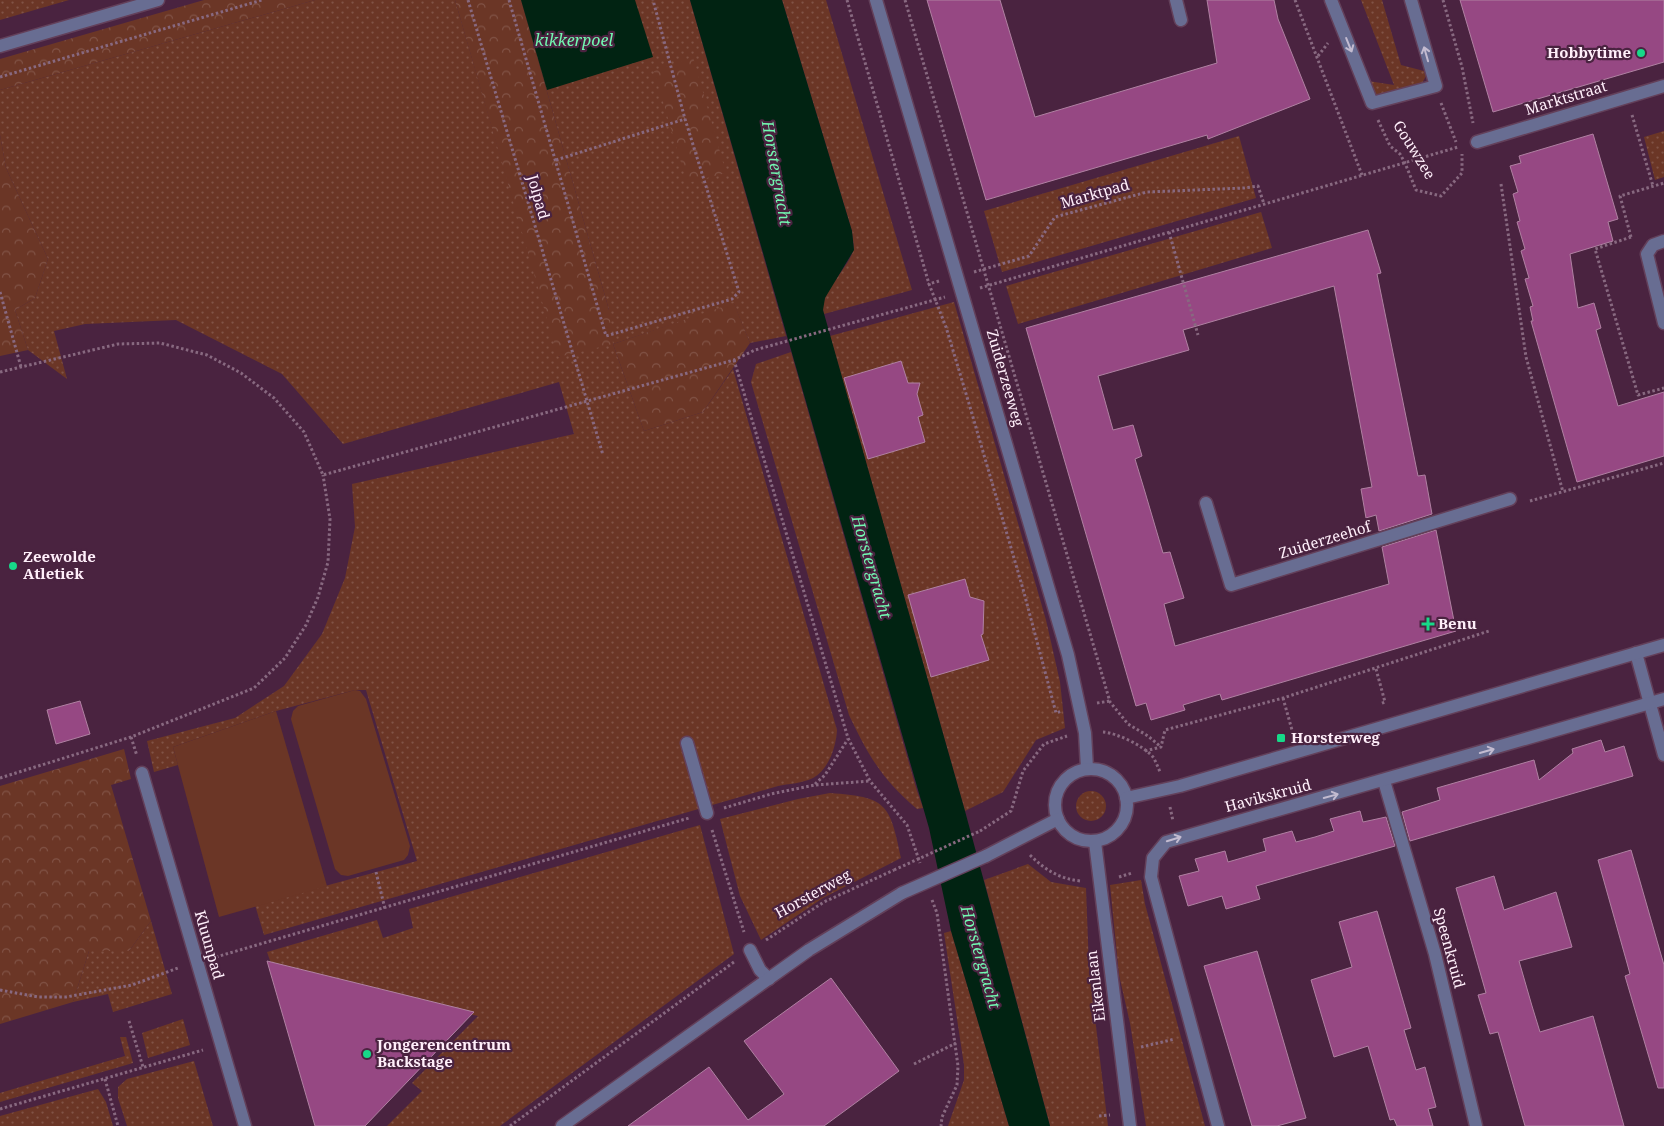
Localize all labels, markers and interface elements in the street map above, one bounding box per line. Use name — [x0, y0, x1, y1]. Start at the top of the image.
water label: kikkerpoel — [535, 29, 613, 51]
one-way arrow — [1344, 37, 1354, 52]
place label: Hobbytime — [1547, 42, 1631, 62]
one-way arrow — [1421, 46, 1431, 62]
marker: Hobbytime — [1635, 47, 1647, 59]
street label: Marktstraat — [1522, 75, 1609, 119]
street label: Gouwzee — [1389, 116, 1441, 183]
water label: Horstergracht — [757, 118, 797, 227]
street label: Jolpad — [523, 171, 555, 221]
street label: Marktpad — [1058, 174, 1131, 212]
street label: Zuiderzeeweg — [983, 327, 1029, 429]
water label: Horstergracht — [846, 512, 897, 621]
street label: Zuiderzeehof — [1276, 515, 1374, 562]
place label: Zeewolde Atletiek — [23, 546, 96, 583]
marker: Zeewolde Atletiek — [7, 560, 19, 572]
place label: Benu — [1438, 613, 1477, 633]
marker: Benu — [1422, 618, 1434, 630]
place label: Horsterweg — [1291, 727, 1380, 747]
marker: Horsterweg — [1275, 732, 1287, 744]
one-way arrow — [1479, 745, 1495, 755]
street label: Havikskruid — [1222, 774, 1313, 816]
one-way arrow — [1323, 790, 1339, 800]
one-way arrow — [1166, 834, 1182, 844]
street label: Horsterweg — [771, 864, 854, 922]
water label: Horstergracht — [955, 902, 1006, 1011]
street label: Speenkruid — [1430, 905, 1470, 990]
street label: Kluunpad — [191, 908, 229, 981]
street label: Eikenlaan — [1081, 949, 1109, 1023]
place label: Jongerencentrum Backstage — [376, 1034, 511, 1071]
marker: Jongerencentrum Backstage — [361, 1048, 373, 1060]

